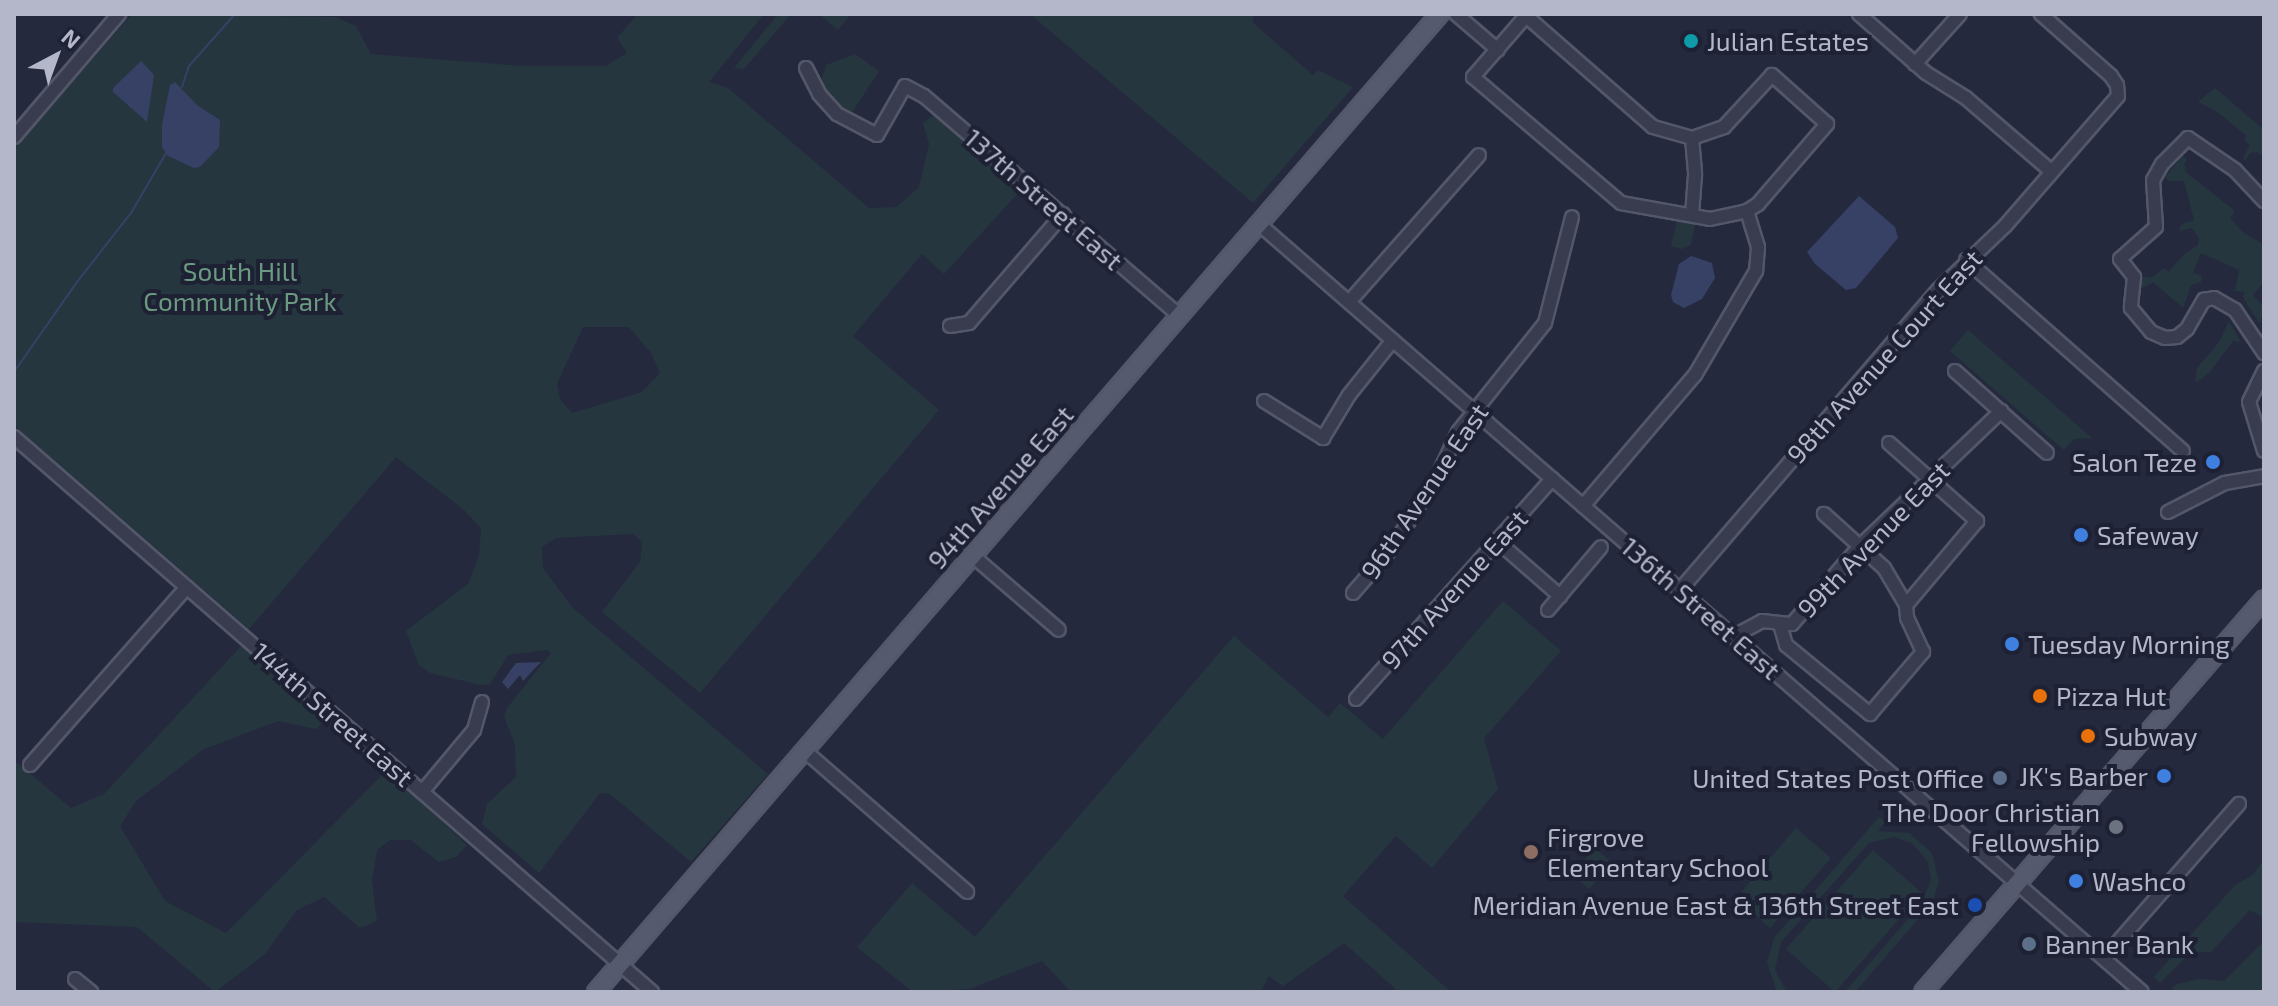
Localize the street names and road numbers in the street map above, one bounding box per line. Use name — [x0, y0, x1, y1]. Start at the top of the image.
street label: 137th Street East — [959, 122, 1129, 276]
street label: 98th Avenue Court East — [1780, 243, 1988, 469]
street label: 96th Avenue East — [1354, 397, 1494, 585]
street label: 94th Avenue East — [920, 399, 1080, 575]
street label: 99th Avenue East — [1790, 454, 1956, 624]
street label: 97th Avenue East — [1374, 503, 1534, 675]
street label: 136th Street East — [1615, 530, 1787, 686]
street label: 144th Street East — [246, 636, 420, 792]

